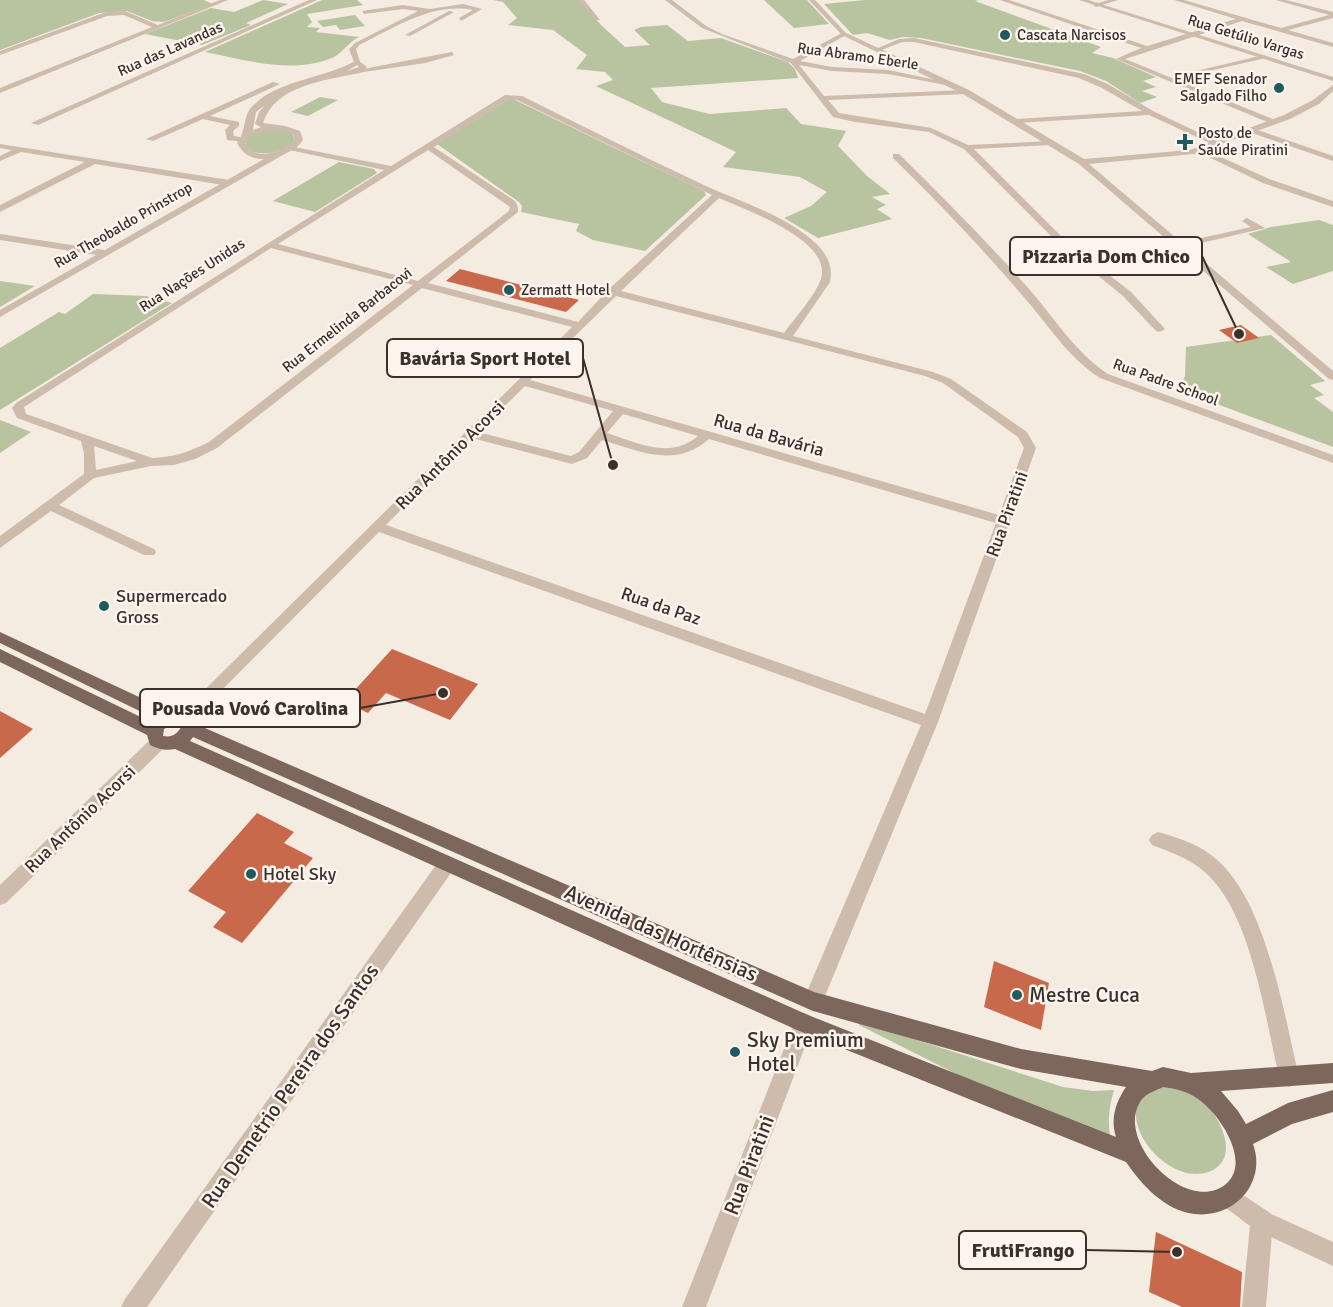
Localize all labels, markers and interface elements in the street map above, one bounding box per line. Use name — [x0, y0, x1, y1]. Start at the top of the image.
street label: Rua Getúlio Vargas — [1186, 11, 1307, 63]
street label: Rua das Lavandas — [115, 18, 226, 80]
place label: Cascata Narcisos — [1017, 26, 1126, 44]
marker: Cascata Narcisos — [998, 28, 1012, 42]
street label: Rua Abramo Eberle — [796, 39, 920, 73]
place label: EMEF Senador Salgado Filho — [1174, 70, 1267, 105]
marker: EMEF Senador Salgado Filho — [1272, 81, 1286, 95]
place label: Posto de Saúde Piratini — [1198, 124, 1288, 159]
marker: Posto de Saúde Piratini — [1176, 133, 1194, 151]
street label: Rua Theobaldo Prinstrop — [51, 178, 195, 272]
street label: Rua Nações Unidas — [136, 234, 248, 316]
callout: Pizzaria Dom Chico — [1010, 237, 1202, 275]
text: Pizzaria Dom Chico — [1022, 244, 1190, 269]
street label: Rua Ermelinda Barbacovi — [279, 264, 415, 376]
place label: Zermatt Hotel — [521, 281, 610, 299]
marker: Zermatt Hotel — [502, 283, 516, 297]
callout: Bavária Sport Hotel — [387, 339, 583, 377]
text: Bavária Sport Hotel — [399, 346, 571, 371]
street label: Rua Padre School — [1111, 355, 1221, 409]
street label: Rua Antônio Acorsi — [391, 396, 509, 514]
street label: Rua da Bavária — [711, 409, 827, 461]
street label: Rua Piratini — [981, 468, 1033, 560]
street label: Rua da Paz — [618, 582, 704, 630]
place label: Supermercado Gross — [116, 585, 227, 628]
marker: Supermercado Gross — [97, 599, 111, 613]
callout: Pousada Vovó Carolina — [140, 689, 360, 727]
text: Pousada Vovó Carolina — [152, 696, 348, 721]
street label: Rua Antônio Acorsi — [20, 760, 140, 878]
place label: Hotel Sky — [263, 863, 337, 885]
marker: Hotel Sky — [244, 867, 258, 881]
street label: Avenida das Hortênsias — [560, 879, 762, 987]
street label: Rua Demetrio Pereira dos Santos — [196, 959, 384, 1213]
place label: Mestre Cuca — [1029, 982, 1140, 1008]
marker: Mestre Cuca — [1010, 988, 1024, 1002]
place label: Sky Premium Hotel — [747, 1027, 864, 1077]
marker: Sky Premium Hotel — [728, 1045, 742, 1059]
street label: Rua Piratini — [718, 1111, 780, 1219]
callout: FrutiFrango — [959, 1231, 1086, 1269]
text: FrutiFrango — [972, 1238, 1074, 1263]

